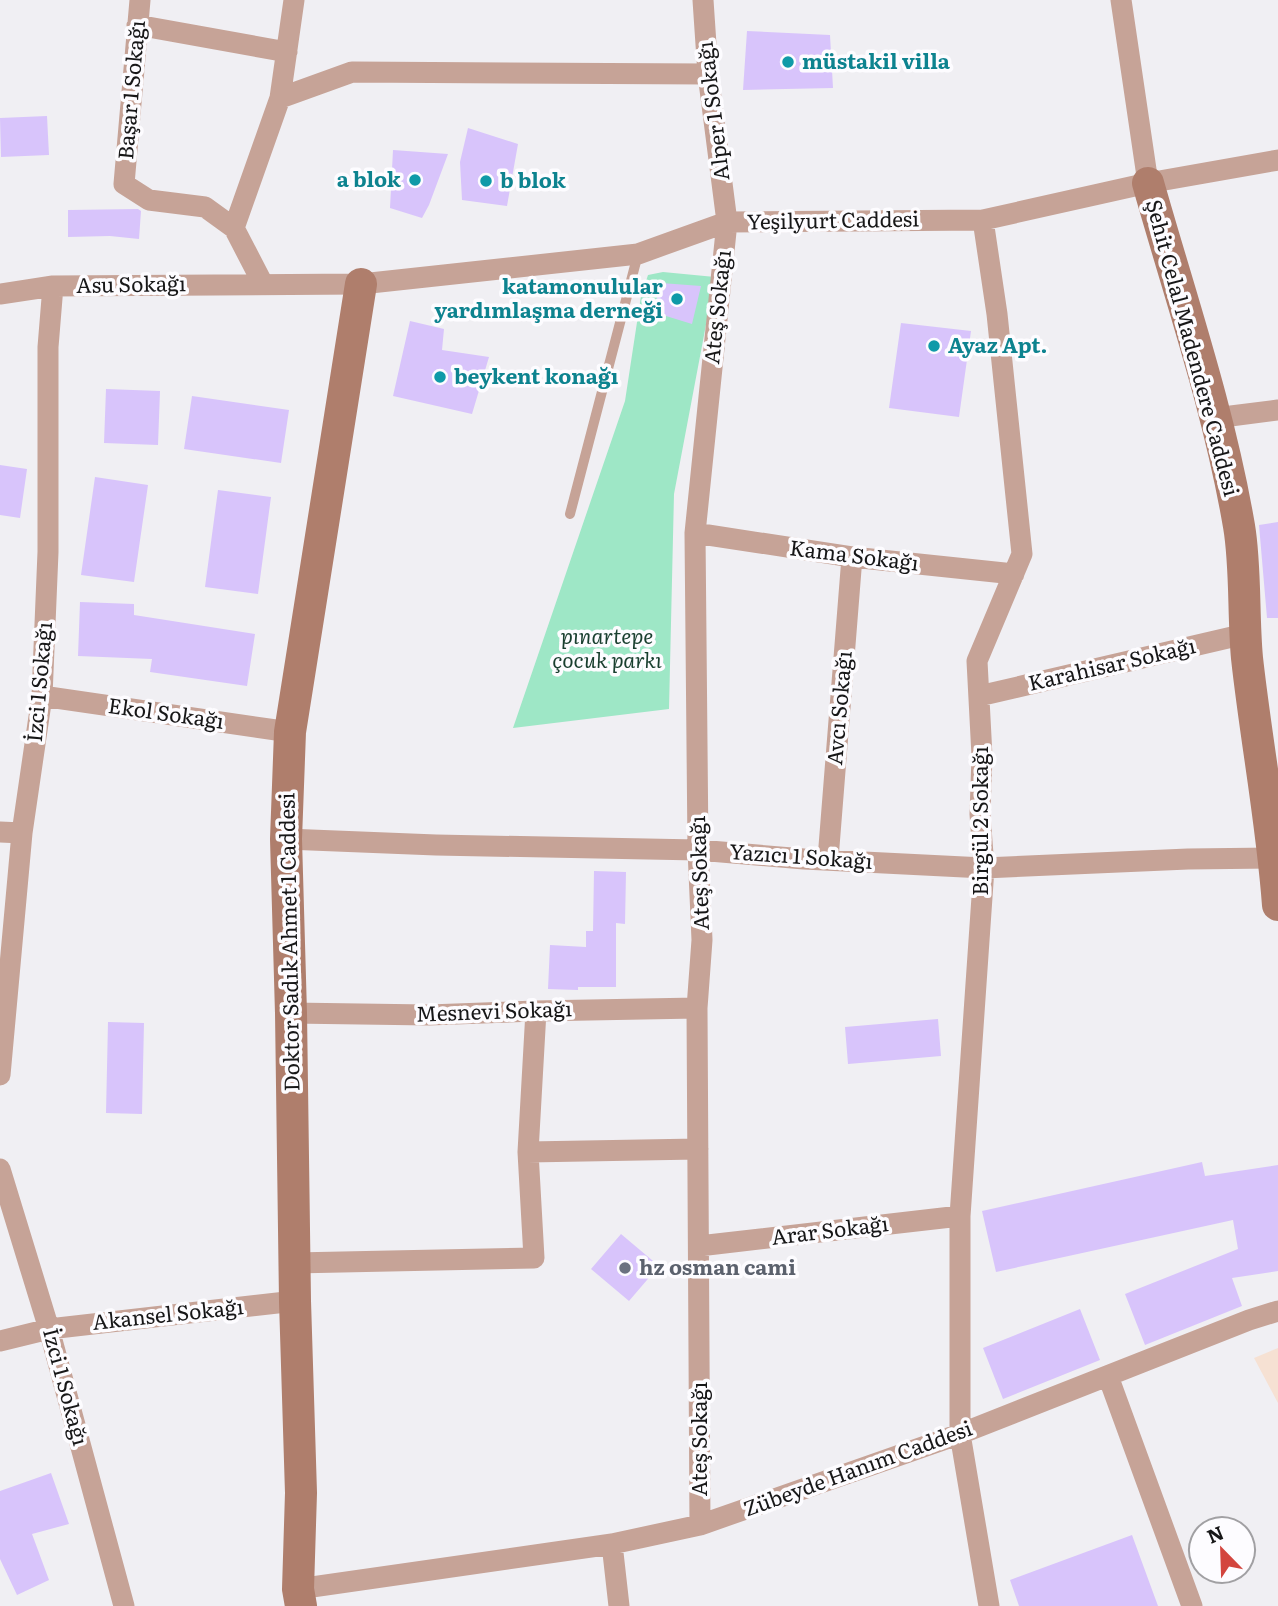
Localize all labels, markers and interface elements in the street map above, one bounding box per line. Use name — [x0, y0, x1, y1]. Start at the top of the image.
street label: Başar 1 Sokağı — [108, 19, 151, 161]
street label: Alper 1 Sokağı — [688, 40, 735, 183]
place label: müstakil villa — [802, 44, 951, 75]
marker: müstakil villa — [780, 54, 796, 70]
place label: a blok — [337, 162, 402, 193]
place label: b blok — [500, 163, 567, 194]
marker: a blok — [407, 172, 423, 188]
marker: b blok — [478, 173, 494, 189]
street label: Şehit Celal Madendere Caddesi — [1140, 196, 1249, 499]
street label: Yeşilyurt Caddesi — [746, 201, 919, 236]
street label: Ateş Sokağı — [694, 248, 737, 365]
street label: Asu Sokağı — [76, 266, 186, 299]
place label: katamonulular yardımlaşma derneği — [434, 269, 664, 324]
marker: katamonulular yardımlaşma derneği — [669, 291, 685, 307]
place label: Ayaz Apt. — [948, 328, 1047, 359]
marker: Ayaz Apt. — [926, 338, 942, 354]
place label: beykent konağı — [454, 359, 619, 390]
marker: beykent konağı — [432, 369, 448, 385]
street label: Kama Sokağı — [788, 530, 921, 577]
park label: pınartepe çocuk parkı — [552, 619, 662, 674]
street label: İzci 1 Sokağı — [17, 620, 58, 743]
street label: Karahisar Sokağı — [1025, 628, 1198, 697]
street label: Avcı Sokağı — [817, 649, 858, 766]
street label: Ekol Sokağı — [107, 688, 226, 735]
street label: Birgül 2 Sokağı — [963, 746, 994, 896]
street label: Doktor Sadık Ahmet 1 Caddesi — [269, 792, 306, 1092]
street label: Ateş Sokağı — [680, 815, 715, 931]
street label: Yazıcı 1 Sokağı — [729, 834, 874, 875]
street label: Mesnevi Sokağı — [415, 991, 572, 1028]
street label: Arar Sokağı — [769, 1206, 890, 1251]
place label: hz osman cami — [639, 1250, 796, 1281]
marker: hz osman cami — [617, 1260, 633, 1276]
street label: Akansel Sokağı — [91, 1289, 245, 1336]
street label: İzci 1 Sokağı — [37, 1324, 98, 1449]
street label: Ateş Sokağı — [682, 1382, 713, 1496]
street label: Zübeyde Hanım Caddesi — [739, 1411, 976, 1522]
north arrow — [1187, 1515, 1257, 1585]
text: N — [1202, 1517, 1228, 1549]

